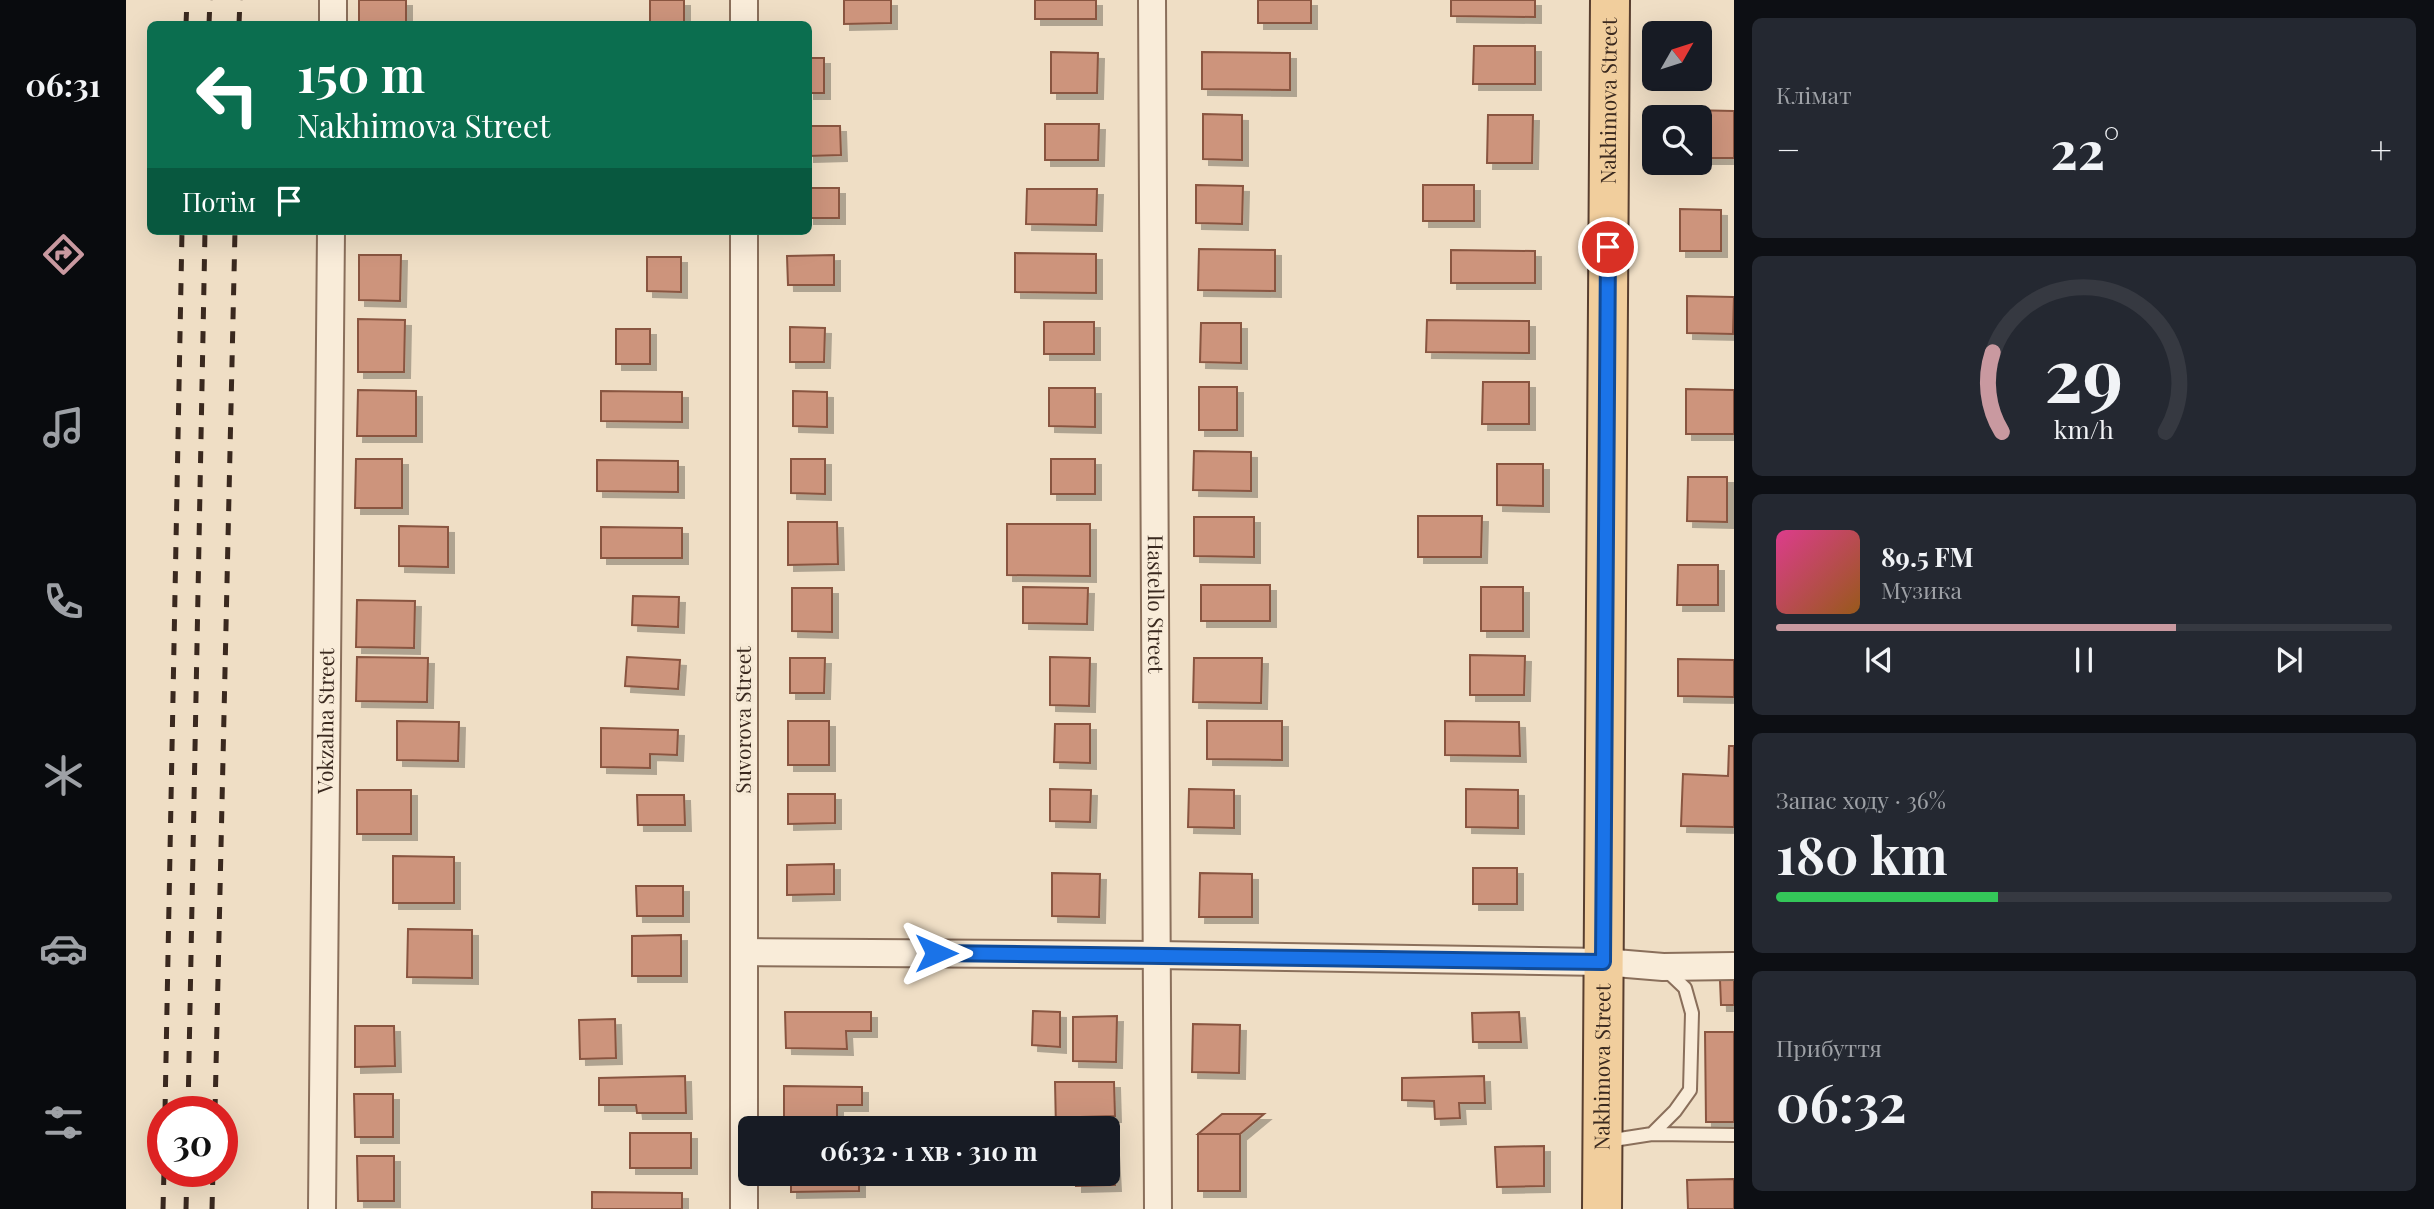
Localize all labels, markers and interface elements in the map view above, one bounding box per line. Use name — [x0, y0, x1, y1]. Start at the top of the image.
street label: Nakhimova Street — [1593, 17, 1622, 184]
north arrow — [1642, 21, 1712, 91]
map controls — [1642, 21, 1712, 175]
text: 150 m — [297, 40, 425, 105]
icon: left — [182, 49, 273, 140]
text: 06:31 — [25, 62, 101, 105]
text: Клімат — [1776, 79, 1852, 110]
text: Nakhimova Street — [297, 103, 550, 146]
button: search — [1642, 105, 1712, 175]
text: 22° — [2051, 114, 2120, 183]
text: − — [1776, 123, 1801, 174]
text: + — [2370, 123, 2392, 174]
icon: arrive — [270, 182, 308, 220]
text: Потім — [182, 184, 256, 219]
pin — [1578, 217, 1638, 277]
icon: arrive — [1589, 228, 1627, 266]
icon: directions — [39, 230, 88, 279]
text: 29 — [2045, 324, 2123, 421]
icon: music — [39, 403, 88, 452]
text: km/h — [2054, 412, 2114, 445]
street label: Hastello Street — [1143, 535, 1171, 674]
text: 89.5 FM — [1881, 539, 1974, 574]
text: Музика — [1881, 574, 1962, 605]
icon: phone — [39, 577, 88, 626]
icon: previous — [1860, 641, 1898, 679]
icon: pause — [2065, 641, 2103, 679]
icon: next — [2270, 641, 2308, 679]
street label: Suvorova Street — [728, 646, 756, 794]
street label: Vokzalna Street — [310, 647, 339, 795]
icon: climate — [39, 751, 88, 800]
text: Запас ходу · 36% — [1776, 784, 1946, 815]
text: 180 km — [1776, 819, 1948, 888]
position arrow — [899, 916, 973, 990]
icon: car — [39, 924, 88, 973]
street label: Nakhimova Street — [1586, 983, 1615, 1150]
text: Прибуття — [1776, 1032, 1882, 1063]
text: 06:32 — [1776, 1067, 1906, 1136]
speed limit sign: 30 — [147, 1096, 238, 1187]
icon: filters — [39, 1098, 88, 1147]
text: 06:32 · 1 хв · 310 m — [820, 1133, 1038, 1168]

